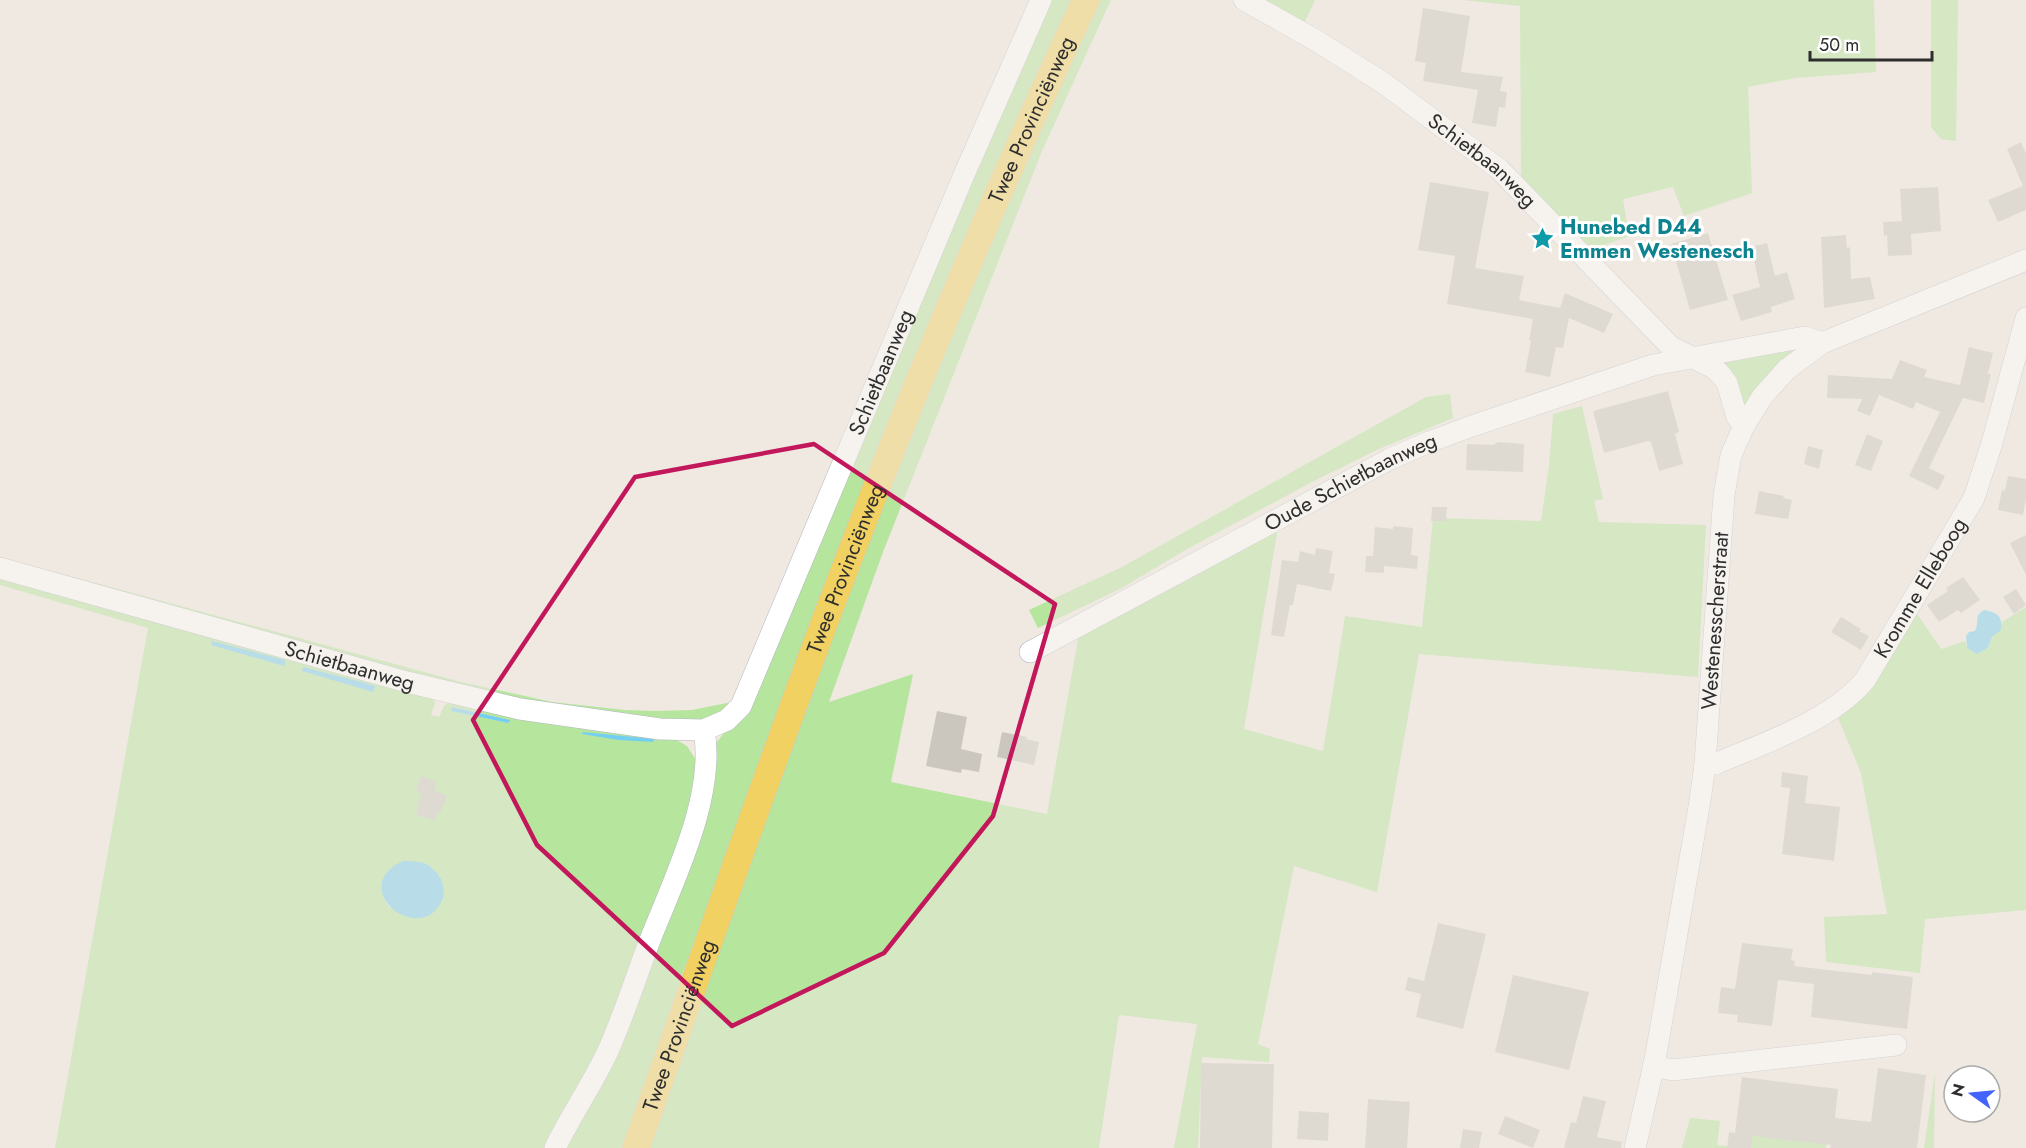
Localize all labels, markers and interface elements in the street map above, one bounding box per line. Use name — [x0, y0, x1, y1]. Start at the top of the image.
scale bar — [1810, 24, 1932, 62]
street label: Twee Provinciënweg — [981, 31, 1082, 208]
text: 50 m — [1819, 32, 1859, 58]
street label: Schietbaanweg — [1422, 106, 1544, 214]
place label: Hunebed D44 Emmen Westenesch — [1560, 212, 1755, 266]
place icon: Hunebed D44 Emmen Westenesch — [1529, 226, 1555, 252]
street label: Schietbaanweg — [841, 305, 921, 440]
street label: Oude Schietbaanweg — [1259, 425, 1441, 539]
street label: Twee Provinciënweg — [799, 479, 892, 658]
street label: Kromme Elleboog — [1866, 512, 1974, 664]
street label: Westenesscherstraat — [1694, 531, 1736, 711]
street label: Schietbaanweg — [281, 633, 418, 698]
street label: Twee Provinciënweg — [635, 936, 723, 1115]
north arrow — [1942, 1064, 2002, 1124]
text: N — [1945, 1081, 1971, 1099]

